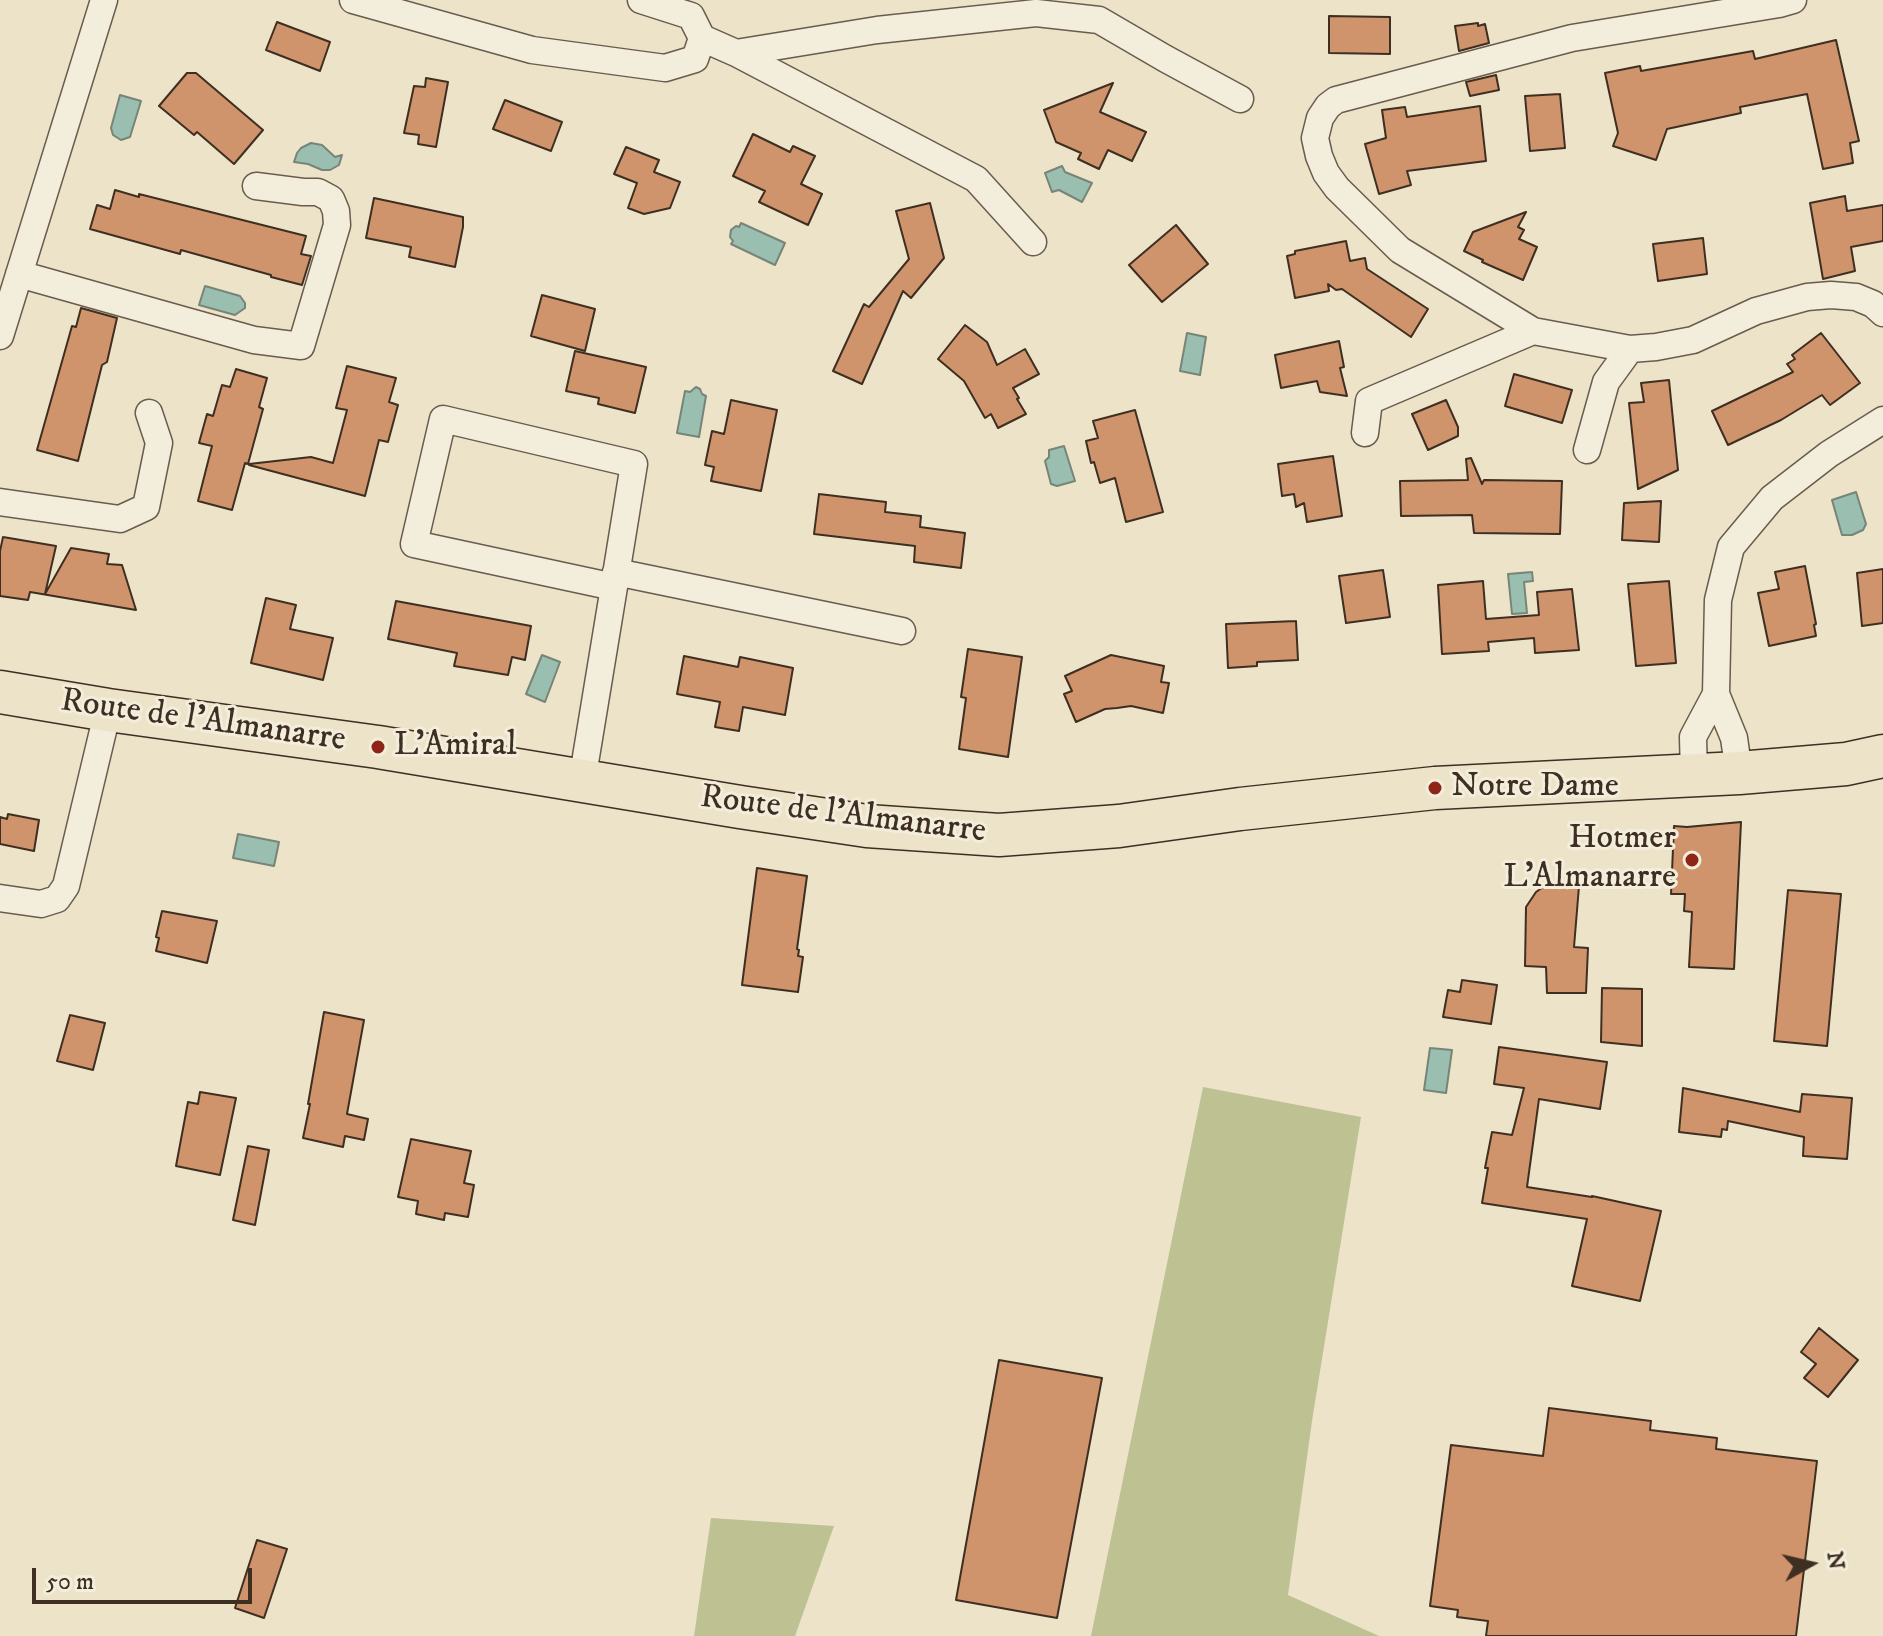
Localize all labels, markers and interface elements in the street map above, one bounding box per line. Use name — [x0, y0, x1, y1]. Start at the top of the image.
street label: Route de l'Almanarre — [58, 682, 348, 762]
place label: L'Amiral — [394, 727, 517, 767]
marker: L'Amiral — [369, 738, 387, 756]
place label: Notre Dame — [1451, 768, 1619, 808]
street label: Route de l'Almanarre — [698, 778, 988, 854]
marker: Notre Dame — [1426, 779, 1444, 797]
place label: Hotmer L'Almanarre — [1503, 820, 1676, 900]
marker: Hotmer L'Almanarre — [1683, 851, 1701, 869]
north arrow — [1771, 1524, 1851, 1604]
text: N — [1821, 1550, 1850, 1571]
scale bar — [36, 1552, 256, 1602]
text: 50 m — [46, 1567, 94, 1597]

